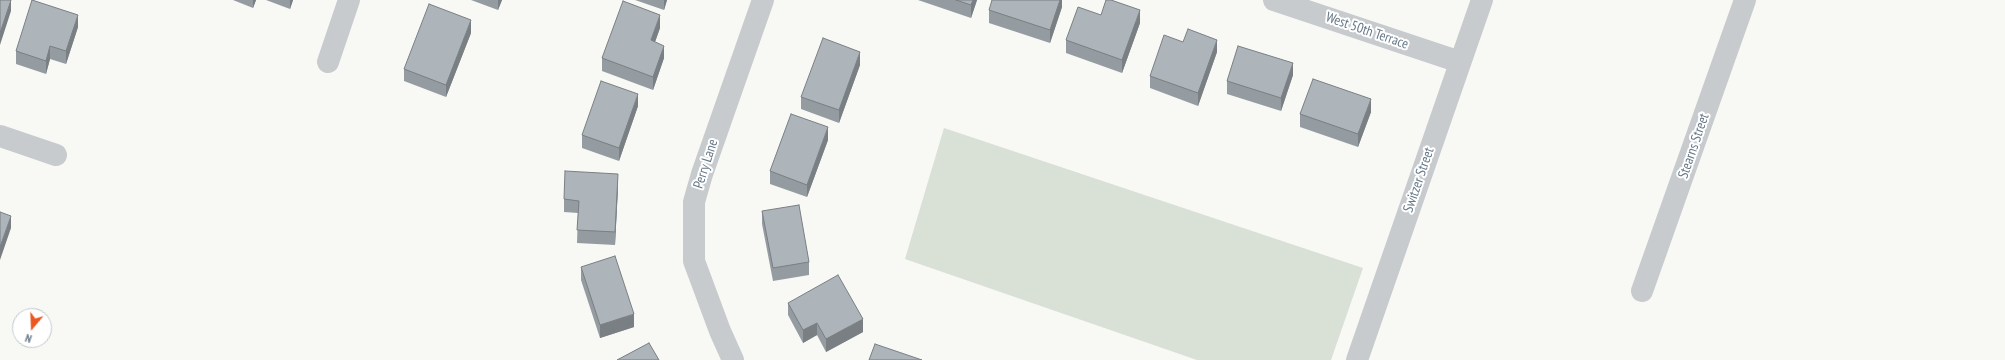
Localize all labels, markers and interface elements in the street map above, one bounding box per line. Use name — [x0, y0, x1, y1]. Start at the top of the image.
street label: West 50th Terrace — [1324, 9, 1410, 53]
street label: Stearns Street — [1675, 111, 1713, 181]
street label: Perry Lane — [690, 137, 722, 191]
street label: Switzer Street — [1400, 145, 1438, 215]
north arrow — [12, 308, 52, 348]
text: N — [23, 331, 34, 346]

